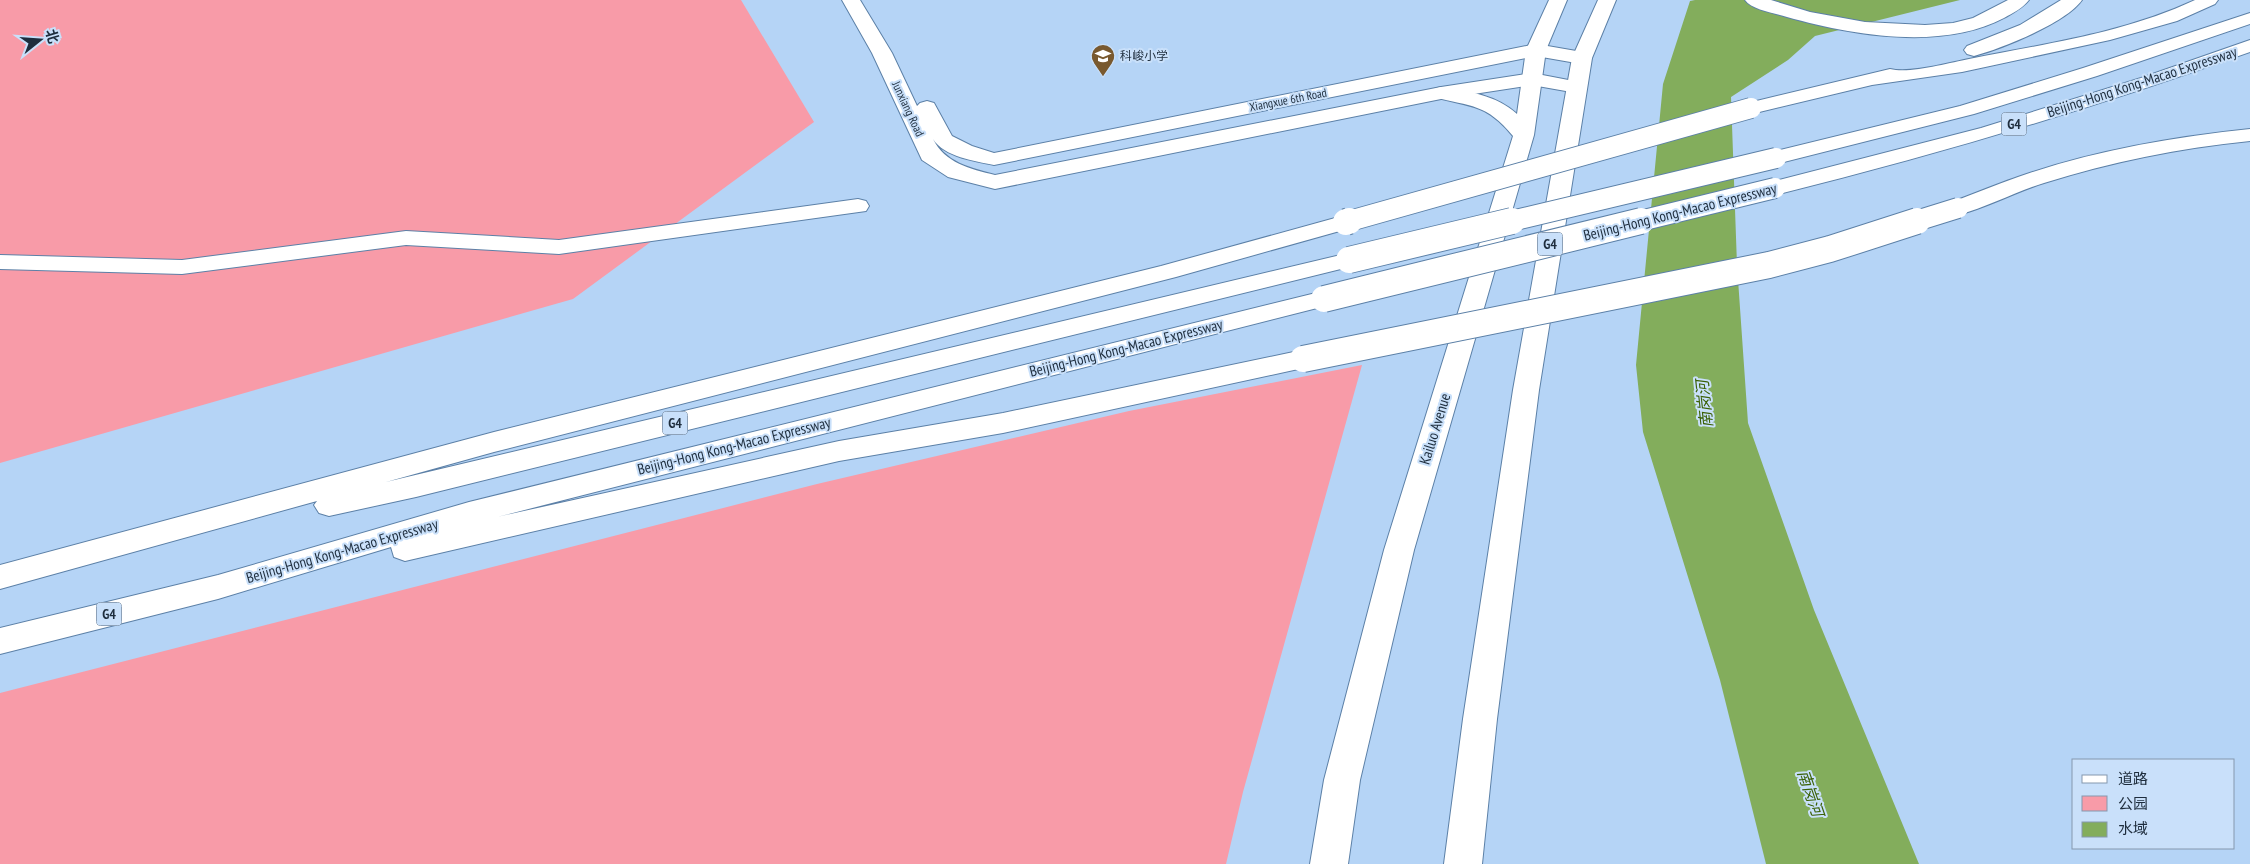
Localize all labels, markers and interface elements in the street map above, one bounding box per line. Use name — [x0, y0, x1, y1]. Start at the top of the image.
north arrow — [15, 15, 65, 65]
text: 北 — [42, 27, 63, 46]
street label: Beijing-Hong Kong-Macao Expressway — [2044, 42, 2240, 121]
school or university icon: 科峻小学 — [1090, 43, 1116, 77]
place label: 科峻小学 — [1120, 48, 1168, 63]
street label: Junxiang Road — [889, 78, 928, 139]
street label: Xiangxue 6th Road — [1248, 85, 1328, 114]
road number: G4 — [2002, 112, 2026, 136]
street label: Beijing-Hong Kong-Macao Expressway — [1581, 178, 1779, 245]
road number: G4 — [1538, 232, 1562, 255]
street label: Beijing-Hong Kong-Macao Expressway — [1027, 314, 1225, 381]
water label: 南岗河 — [1691, 376, 1716, 429]
street label: Kailuo Avenue — [1415, 391, 1454, 467]
street label: Beijing-Hong Kong-Macao Expressway — [635, 412, 833, 479]
road number: G4 — [662, 412, 688, 434]
street label: Beijing-Hong Kong-Macao Expressway — [244, 514, 440, 587]
road number: G4 — [96, 602, 122, 626]
legend — [2072, 759, 2235, 849]
water label: 南岗河 — [1794, 767, 1829, 822]
text: 道路 — [2118, 769, 2148, 788]
text: 公园 — [2118, 794, 2148, 813]
text: 水域 — [2118, 819, 2148, 838]

